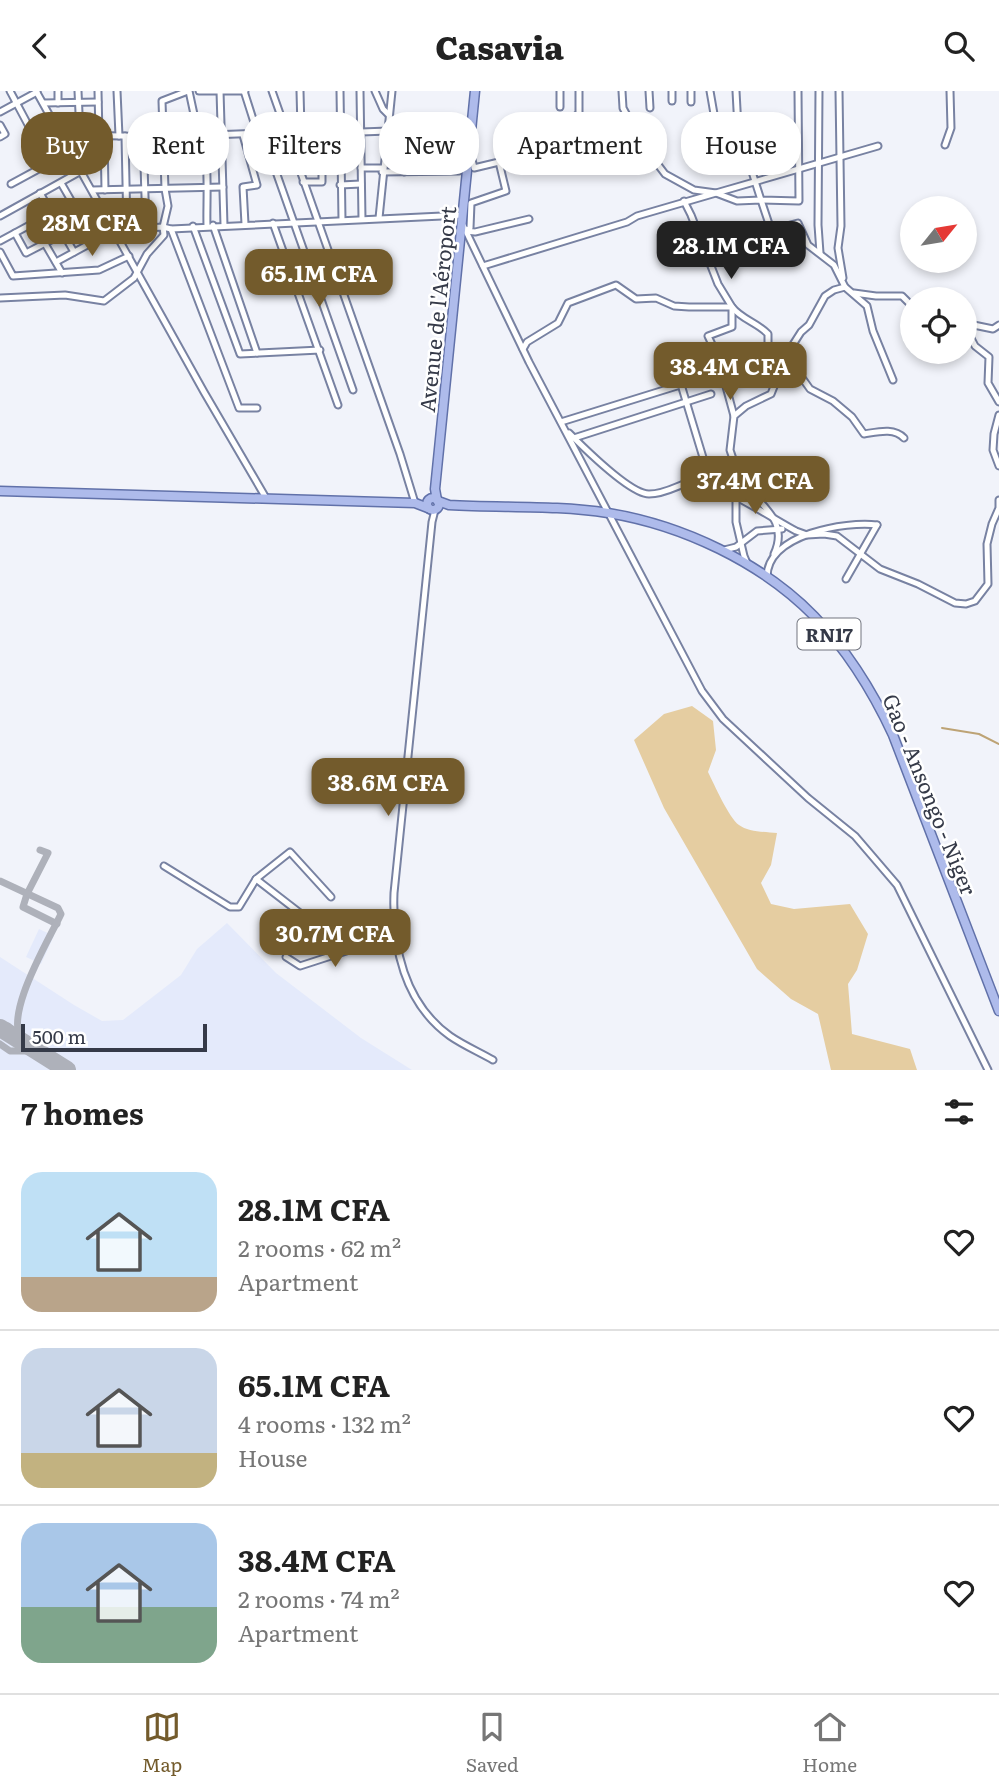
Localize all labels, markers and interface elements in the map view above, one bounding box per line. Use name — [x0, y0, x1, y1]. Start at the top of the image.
text: Casavia — [435, 22, 564, 70]
icon: back — [21, 27, 59, 65]
icon: search — [940, 27, 978, 65]
chip: Buy — [21, 112, 113, 175]
chip: Rent — [127, 112, 229, 175]
chip: Filters — [243, 112, 365, 175]
chip: New — [379, 112, 479, 175]
chip: Apartment — [493, 112, 667, 175]
chip: House — [681, 112, 801, 175]
north arrow — [900, 196, 976, 273]
map controls — [900, 196, 977, 364]
pin: 28M CFA — [27, 199, 157, 258]
text: 28M CFA — [42, 204, 142, 238]
street label: Avenue de l'Aéroport — [410, 204, 462, 414]
pin: 28.1M CFA — [651, 221, 811, 281]
text: 28.1M CFA — [673, 227, 789, 261]
pin: 65.1M CFA — [239, 249, 399, 309]
text: 65.1M CFA — [261, 255, 377, 289]
button: locate — [900, 287, 977, 364]
pin: 38.4M CFA — [650, 343, 810, 402]
text: 38.4M CFA — [670, 348, 790, 382]
pin: 37.4M CFA — [675, 457, 835, 516]
text: 37.4M CFA — [697, 462, 813, 496]
road number: RN17 — [798, 619, 860, 649]
street label: Gao - Ansongo - Niger — [876, 689, 986, 899]
pin: 38.6M CFA — [308, 759, 468, 818]
text: 38.6M CFA — [328, 764, 448, 798]
pin: 30.7M CFA — [255, 909, 415, 969]
text: 30.7M CFA — [276, 915, 394, 949]
scale bar — [21, 1021, 206, 1053]
text: 500 m — [32, 1022, 86, 1050]
text: 7 homes — [21, 1090, 144, 1134]
icon: filters — [940, 1093, 978, 1131]
text: 28.1M CFA — [238, 1186, 390, 1230]
icon: home — [77, 1200, 161, 1284]
icon: heart — [940, 1223, 978, 1261]
text: 2 rooms · 62 m² — [238, 1230, 401, 1264]
text: Apartment — [238, 1264, 358, 1298]
text: 65.1M CFA — [238, 1362, 390, 1406]
icon: home — [77, 1376, 161, 1460]
icon: heart — [940, 1399, 978, 1437]
text: 4 rooms · 132 m² — [238, 1406, 411, 1440]
text: House — [238, 1440, 307, 1474]
text: 38.4M CFA — [238, 1537, 395, 1581]
icon: home — [77, 1551, 161, 1635]
icon: heart — [940, 1574, 978, 1612]
text: 2 rooms · 74 m² — [238, 1581, 400, 1615]
text: Apartment — [238, 1615, 358, 1649]
tab: Map — [142, 1708, 182, 1778]
tab: Saved — [466, 1708, 519, 1778]
tab: Home — [802, 1708, 857, 1778]

